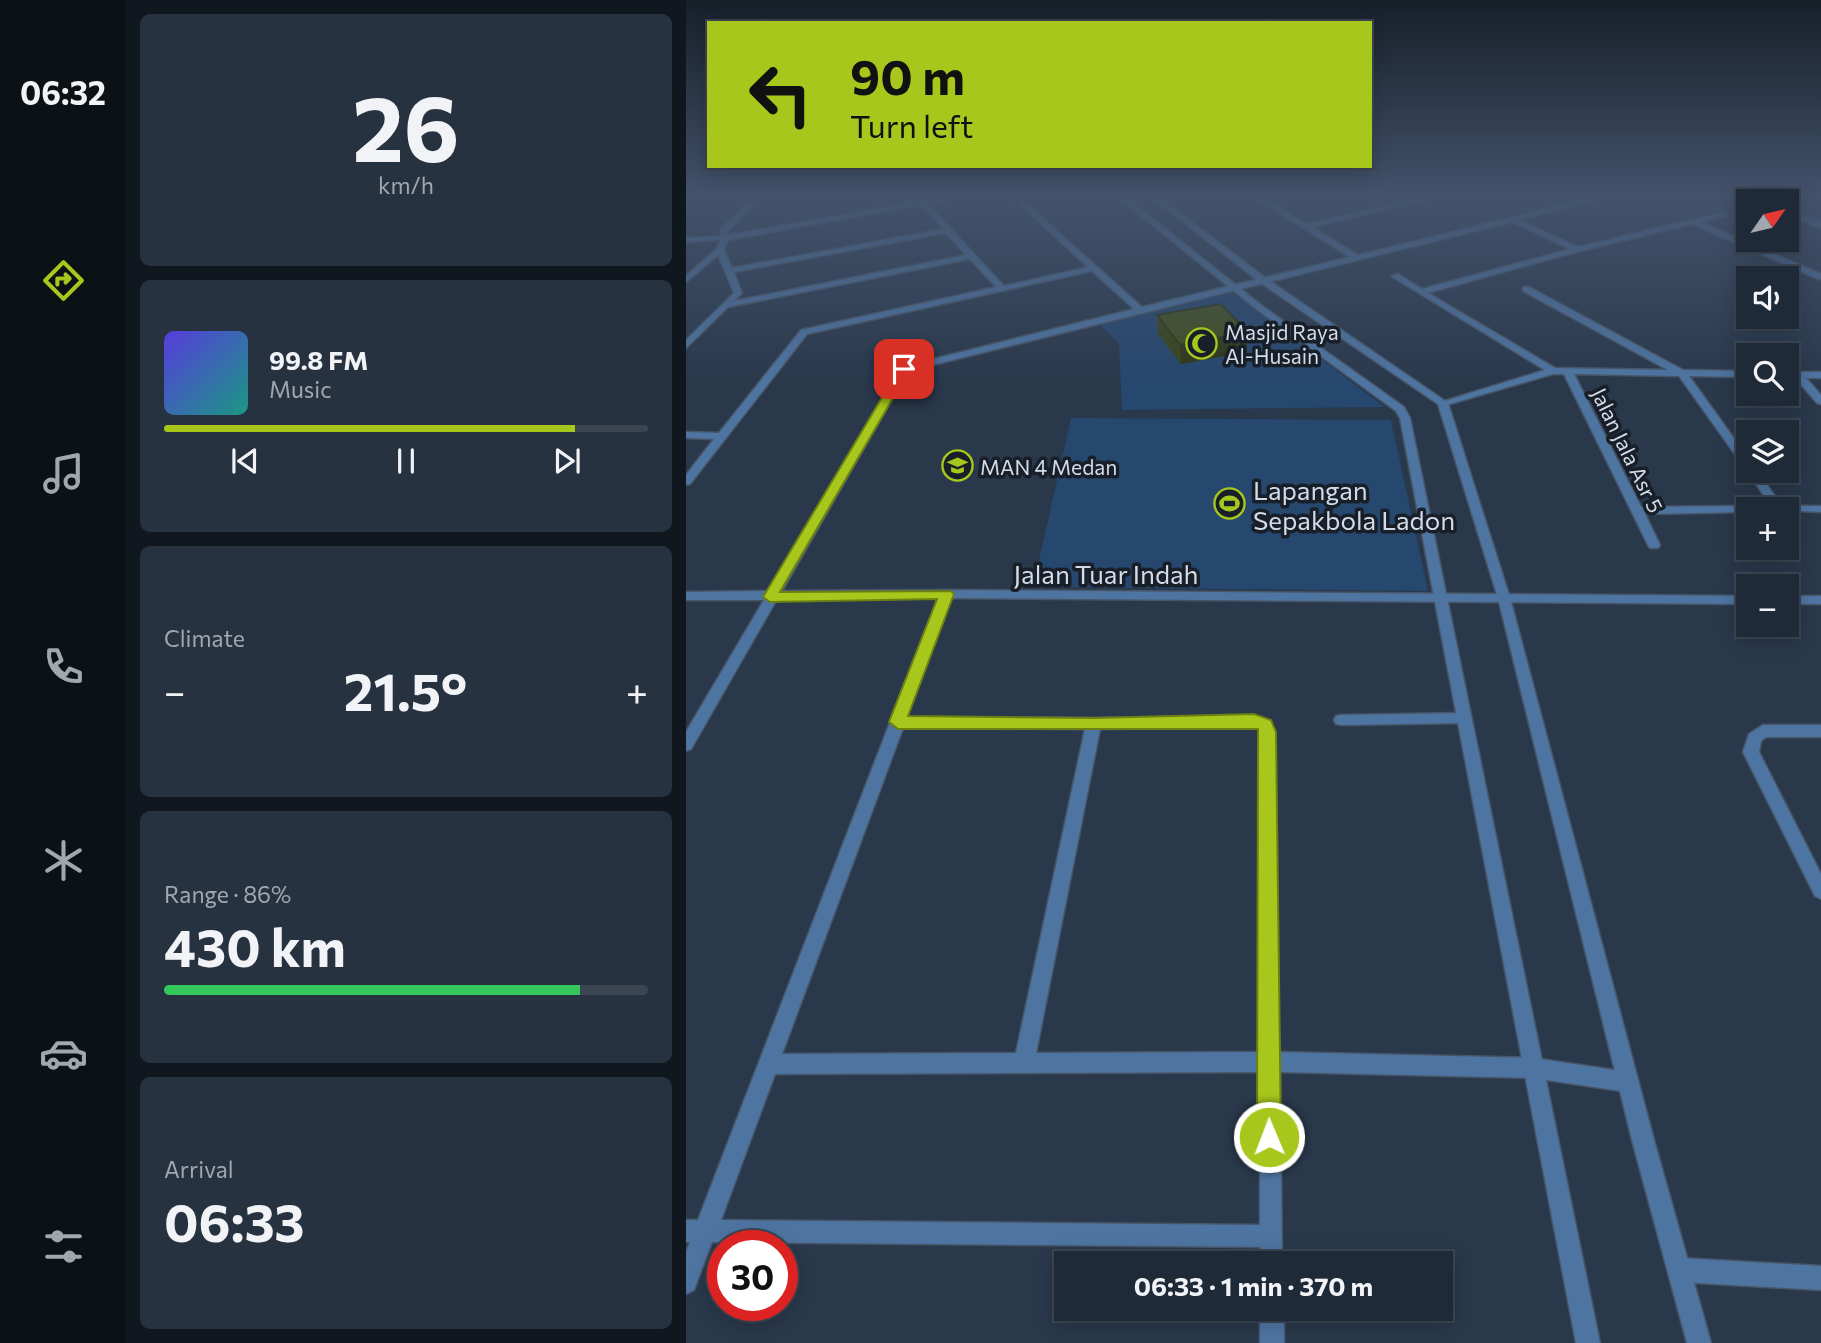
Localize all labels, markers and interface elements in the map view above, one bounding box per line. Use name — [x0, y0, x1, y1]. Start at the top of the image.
text: 90 m — [850, 45, 965, 105]
icon: left — [735, 49, 826, 140]
text: 26 — [352, 69, 460, 181]
text: 06:32 — [20, 72, 106, 112]
text: Turn left — [850, 105, 974, 145]
text: km/h — [378, 171, 434, 199]
north arrow — [1736, 189, 1799, 252]
map controls — [1736, 189, 1799, 637]
icon: directions — [39, 256, 88, 305]
button: sound — [1736, 266, 1799, 329]
place label: Masjid Raya Al-Husain — [1225, 319, 1339, 368]
mosque icon: Masjid Raya Al-Husain — [1185, 326, 1219, 360]
pin — [874, 339, 934, 399]
button: search — [1736, 343, 1799, 406]
text: 99.8 FM — [269, 344, 368, 375]
icon: arrive — [885, 350, 923, 388]
text: Music — [269, 375, 332, 403]
street label: Jalan Jala Asr 5 — [1587, 384, 1669, 516]
button: layers — [1736, 420, 1799, 483]
icon: previous — [226, 442, 264, 480]
icon: pause — [387, 442, 425, 480]
icon: next — [548, 442, 586, 480]
icon: music — [39, 449, 88, 498]
school or university icon: MAN 4 Medan — [940, 449, 974, 483]
place label: MAN 4 Medan — [980, 454, 1117, 479]
place label: Lapangan Sepakbola Ladon — [1253, 474, 1455, 535]
sports icon: Lapangan Sepakbola Ladon — [1213, 487, 1247, 521]
button: + — [1736, 497, 1799, 560]
street label: Jalan Tuar Indah — [1014, 558, 1198, 589]
button: − — [1736, 574, 1799, 637]
text: Climate — [164, 624, 245, 652]
icon: phone — [39, 642, 88, 691]
text: 21.5° — [344, 658, 467, 722]
text: − — [164, 667, 186, 714]
text: + — [626, 667, 648, 714]
icon: climate — [39, 836, 88, 885]
text: Range · 86% — [164, 880, 291, 908]
text: 430 km — [164, 914, 346, 978]
icon: car — [39, 1029, 88, 1078]
position arrow — [1232, 1100, 1306, 1174]
text: Arrival — [164, 1155, 234, 1183]
text: 06:33 — [164, 1189, 305, 1253]
icon: filters — [39, 1222, 88, 1271]
speed limit sign: 30 — [707, 1230, 798, 1321]
text: 06:33 · 1 min · 370 m — [1134, 1270, 1373, 1301]

